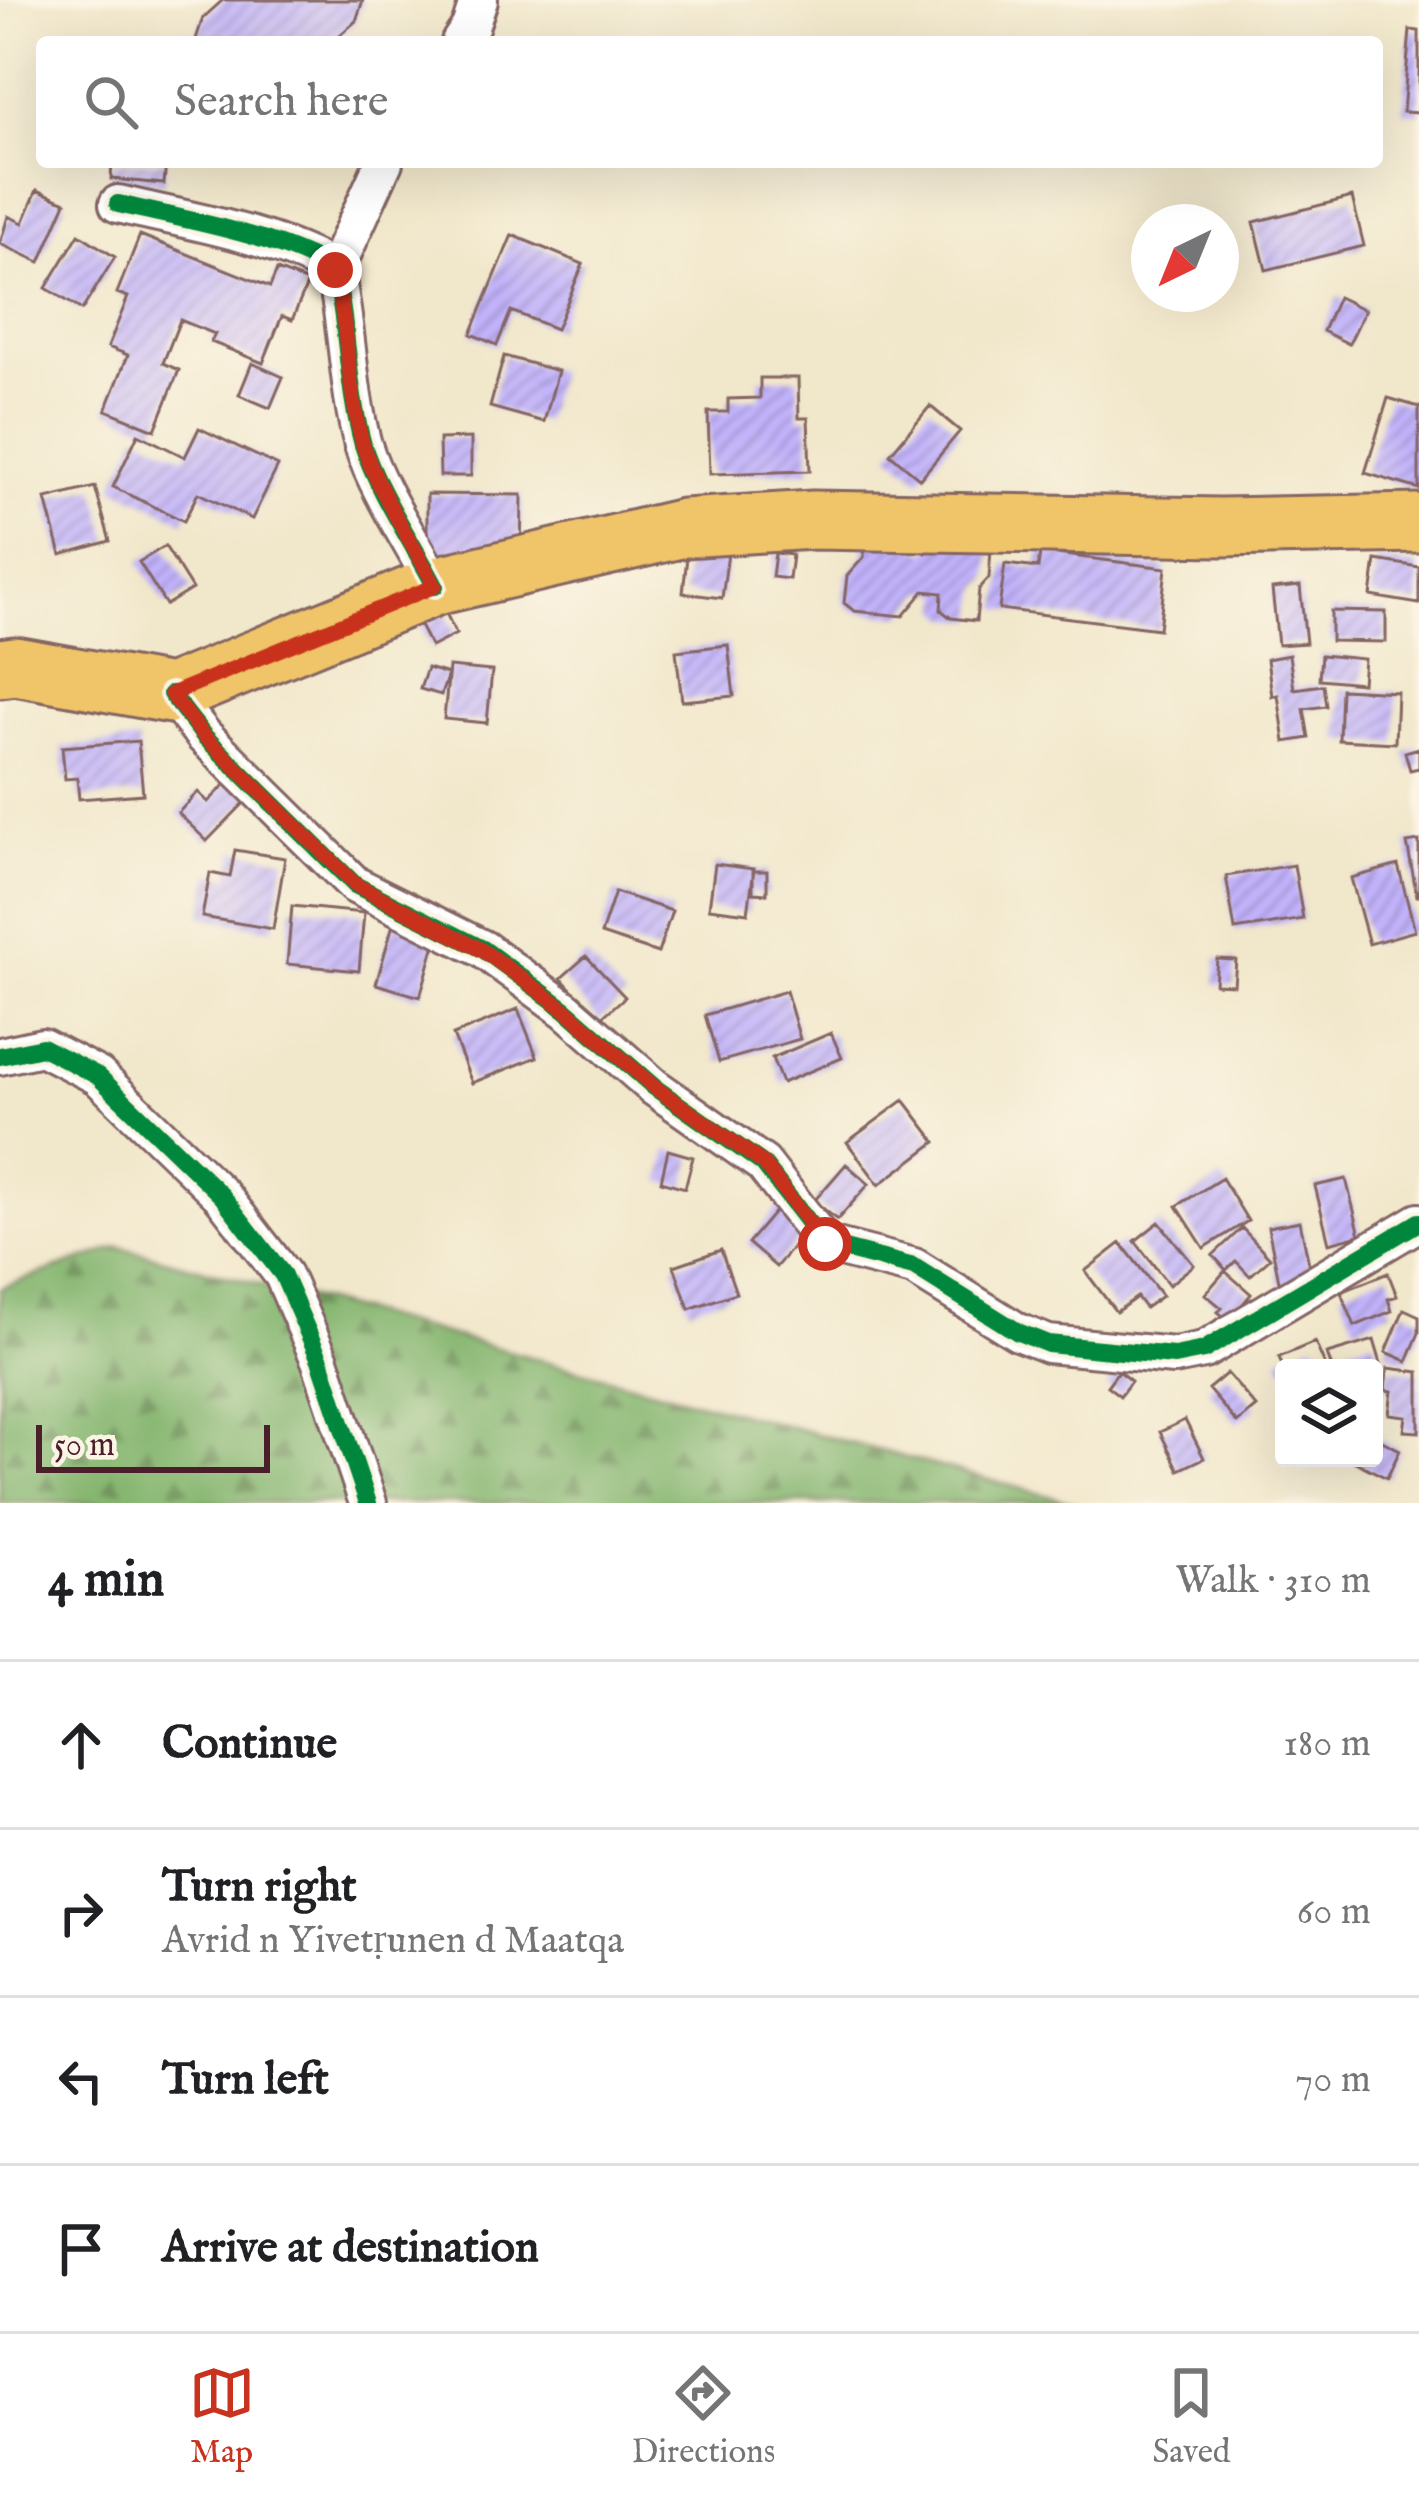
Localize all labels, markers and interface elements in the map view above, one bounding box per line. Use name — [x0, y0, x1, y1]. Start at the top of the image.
search box — [36, 36, 1383, 168]
icon: search — [78, 69, 144, 135]
text: Search here — [174, 74, 388, 131]
north arrow — [1131, 204, 1239, 312]
route end — [308, 243, 362, 297]
route start — [798, 1217, 852, 1271]
map controls — [1275, 1359, 1383, 1467]
button: layers — [1275, 1359, 1383, 1467]
scale bar — [36, 1419, 270, 1472]
text: 50 m — [54, 1425, 115, 1467]
text: 4 min — [48, 1549, 164, 1614]
text: Walk · 310 m — [1176, 1557, 1371, 1606]
icon: ahead — [48, 1712, 114, 1778]
text: Continue — [162, 1716, 337, 1773]
text: 180 m — [1283, 1720, 1371, 1769]
text: Turn right — [162, 1859, 357, 1916]
icon: right — [48, 1880, 114, 1946]
text: 60 m — [1297, 1888, 1371, 1937]
text: Avrid n Yivetṛunen d Maatqa — [162, 1917, 624, 1966]
icon: left — [48, 2048, 114, 2114]
text: Turn left — [162, 2052, 329, 2109]
text: 70 m — [1295, 2056, 1371, 2105]
icon: arrive — [48, 2216, 114, 2282]
text: Arrive at destination — [162, 2220, 539, 2277]
tab: Map — [189, 2360, 255, 2474]
tab: Directions — [632, 2360, 775, 2474]
tab: Saved — [1152, 2360, 1230, 2474]

